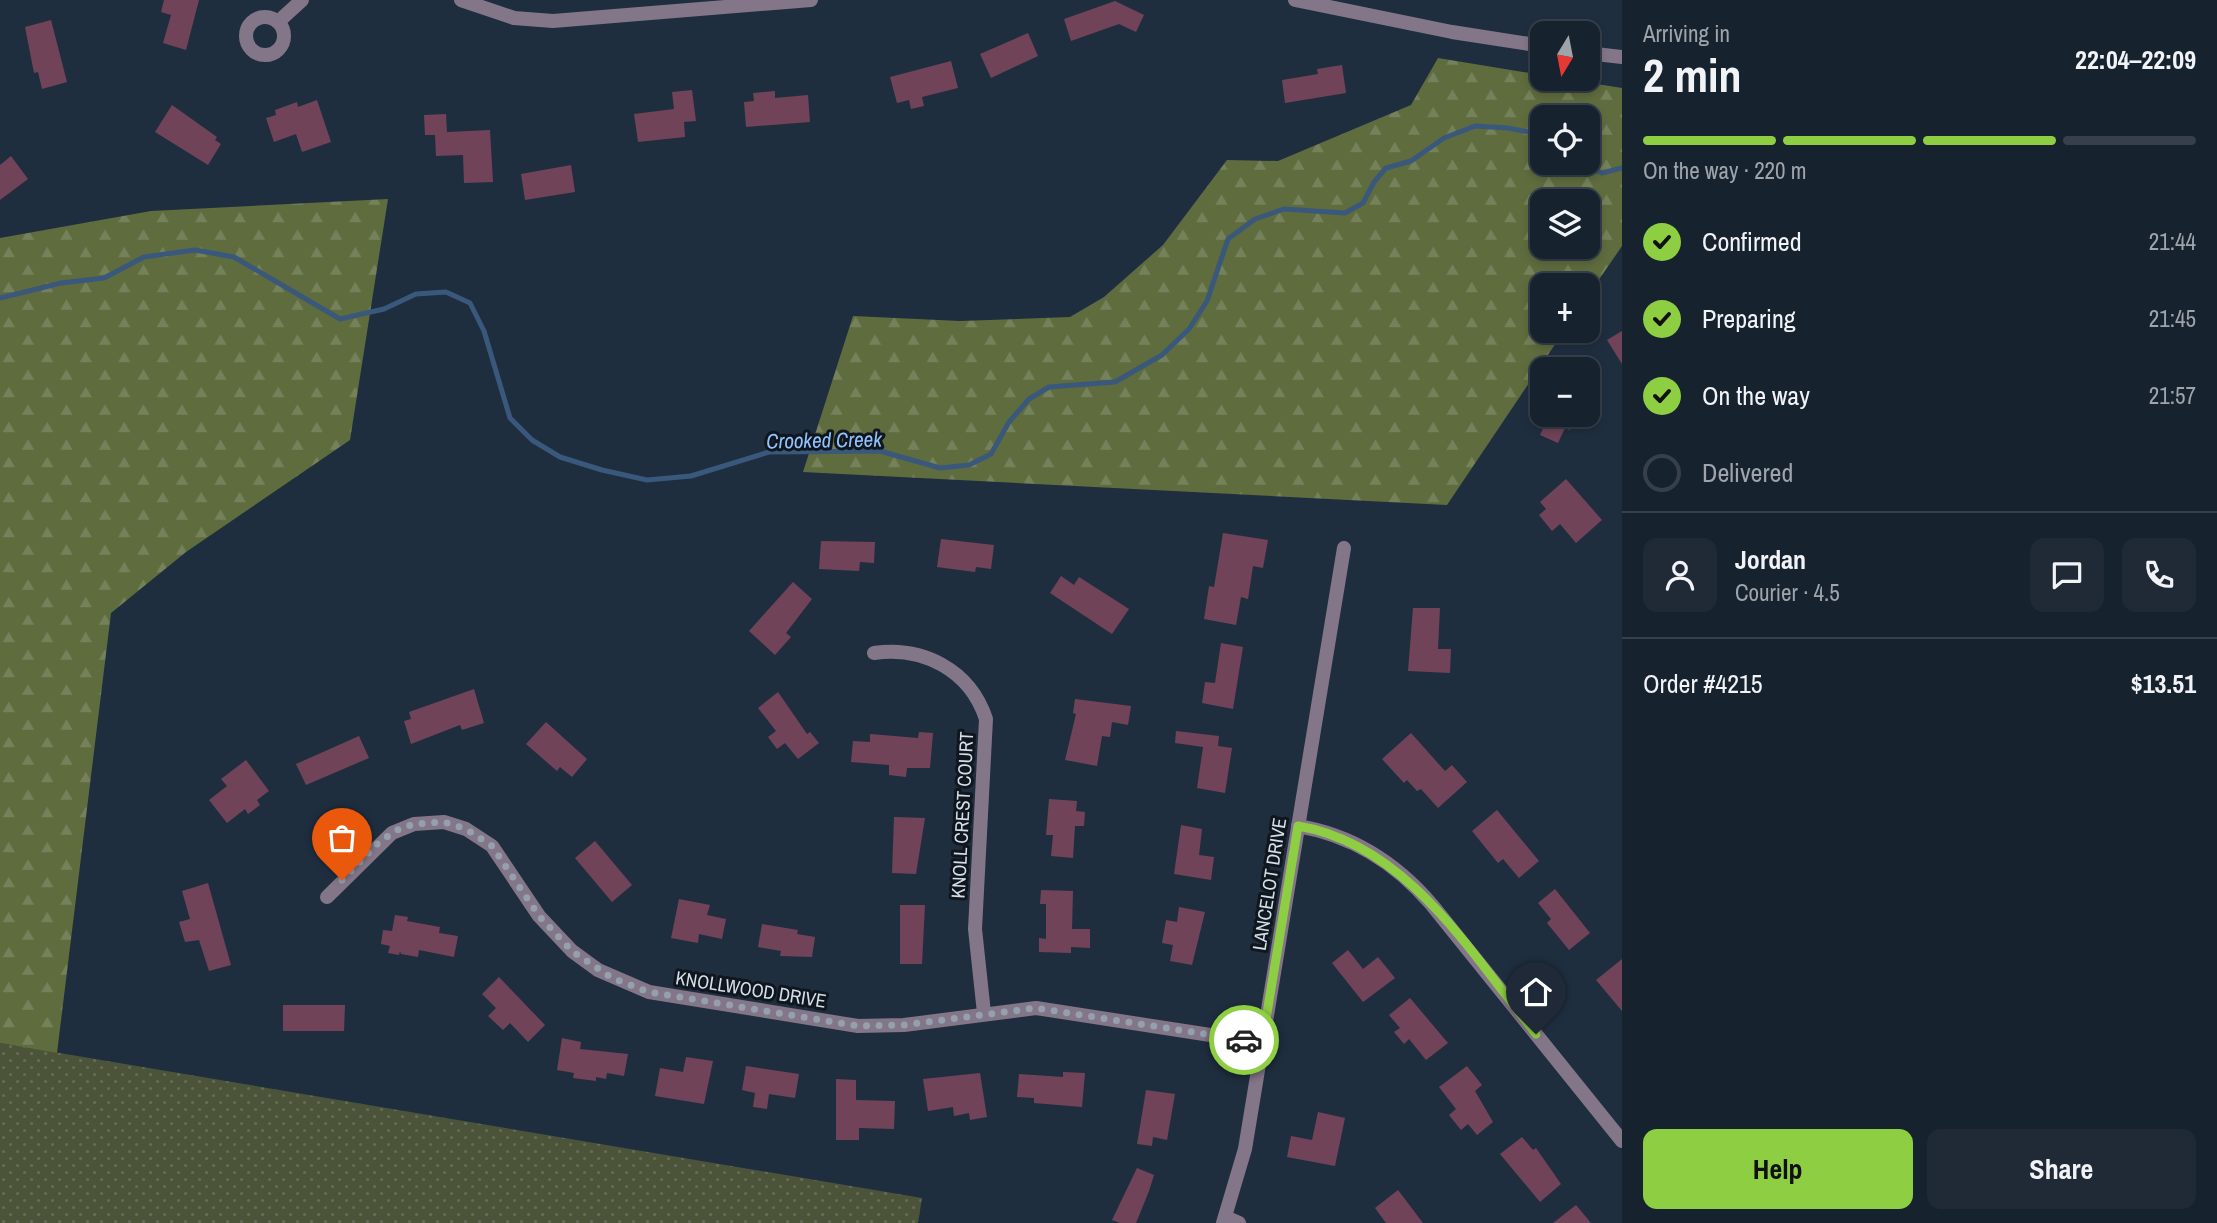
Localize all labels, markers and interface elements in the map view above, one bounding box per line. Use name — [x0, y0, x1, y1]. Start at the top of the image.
text: Arriving in — [1643, 18, 1730, 49]
north arrow — [1530, 21, 1600, 91]
map controls — [1530, 21, 1600, 427]
text: 22:04–22:09 — [2075, 42, 2196, 77]
text: 2 min — [1643, 44, 1742, 106]
button: locate — [1530, 105, 1600, 175]
text: On the way · 220 m — [1643, 155, 1807, 186]
button: layers — [1530, 189, 1600, 259]
icon: check — [1643, 223, 1681, 261]
text: Confirmed — [1702, 224, 1802, 259]
text: 21:44 — [2149, 226, 2196, 257]
button: + — [1530, 273, 1600, 343]
icon: check — [1643, 300, 1681, 338]
text: Preparing — [1702, 301, 1796, 336]
text: 21:45 — [2149, 303, 2196, 334]
button: − — [1530, 357, 1600, 427]
icon: check — [1643, 377, 1681, 415]
text: On the way — [1702, 378, 1810, 413]
text: 21:57 — [2149, 380, 2196, 411]
water label: Crooked Creek — [766, 424, 884, 456]
text: Delivered — [1702, 455, 1793, 490]
button: person — [1643, 538, 1717, 612]
button: chat — [2030, 538, 2104, 612]
button: phone — [2122, 538, 2196, 612]
text: Jordan — [1735, 542, 1806, 577]
text: Courier · 4.5 — [1735, 577, 1840, 608]
text: Order #4215 — [1643, 666, 1763, 701]
text: $13.51 — [2131, 666, 2196, 701]
street label: KNOLL CREST COURT — [945, 731, 979, 899]
pin — [312, 808, 372, 880]
street label: LANCELOT DRIVE — [1246, 816, 1292, 952]
icon: bag — [323, 819, 361, 857]
pin — [1506, 962, 1566, 1034]
street label: KNOLLWOOD DRIVE — [674, 964, 828, 1014]
icon: home — [1517, 973, 1555, 1011]
courier — [1209, 1005, 1279, 1075]
icon: car — [1225, 1021, 1263, 1059]
button: Help — [1643, 1129, 1913, 1209]
button: Share — [1927, 1129, 2196, 1209]

